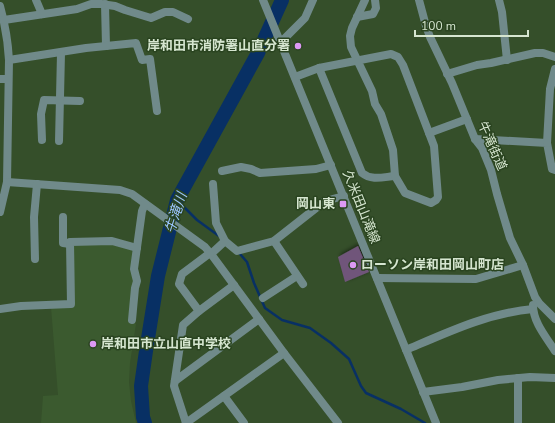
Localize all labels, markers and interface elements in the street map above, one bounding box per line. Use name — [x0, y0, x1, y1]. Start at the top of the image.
scale bar — [415, 12, 528, 38]
text: 100 m — [421, 18, 456, 34]
place label: 岸和田市消防署山直分署 — [147, 37, 290, 55]
marker: 岸和田市消防署山直分署 — [293, 41, 303, 51]
street label: 牛滝街道 — [473, 119, 511, 173]
street label: 久米田山滝線 — [338, 167, 384, 247]
water label: 牛滝川 — [160, 188, 192, 236]
place label: 岡山東 — [296, 195, 335, 213]
marker: 岡山東 — [338, 199, 348, 209]
place label: ローソン岸和田岡山町店 — [361, 256, 504, 274]
marker: ローソン岸和田岡山町店 — [348, 260, 358, 270]
place label: 岸和田市立山直中学校 — [101, 335, 231, 353]
marker: 岸和田市立山直中学校 — [88, 339, 98, 349]

